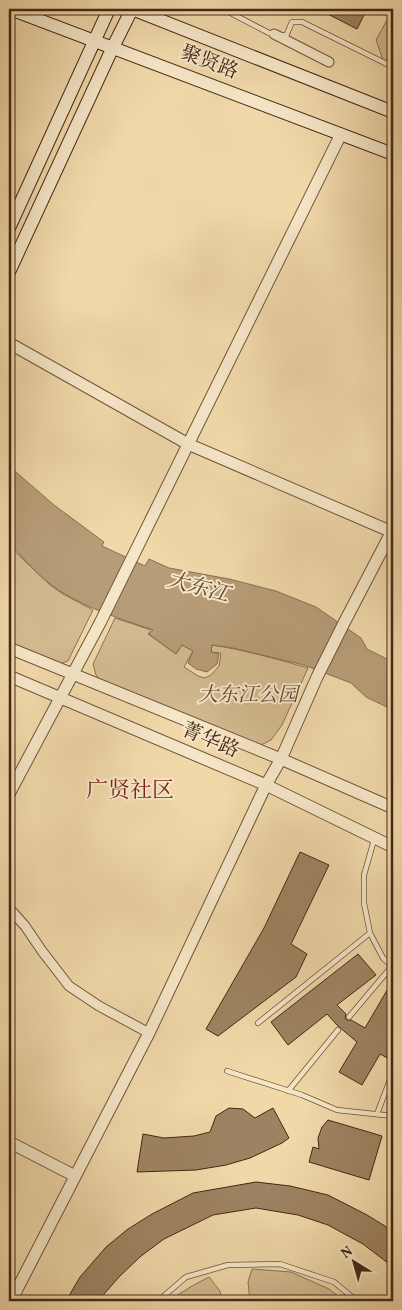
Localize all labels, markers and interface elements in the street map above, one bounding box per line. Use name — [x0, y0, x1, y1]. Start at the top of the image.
street label: 聚贤路 — [176, 39, 242, 87]
water label: 大东江 — [164, 566, 235, 611]
park label: 大东江公园 — [198, 682, 301, 710]
street label: 菁华路 — [177, 716, 243, 766]
district label: 广贤社区 — [86, 776, 174, 807]
north arrow — [330, 1238, 380, 1288]
text: N — [337, 1242, 357, 1263]

